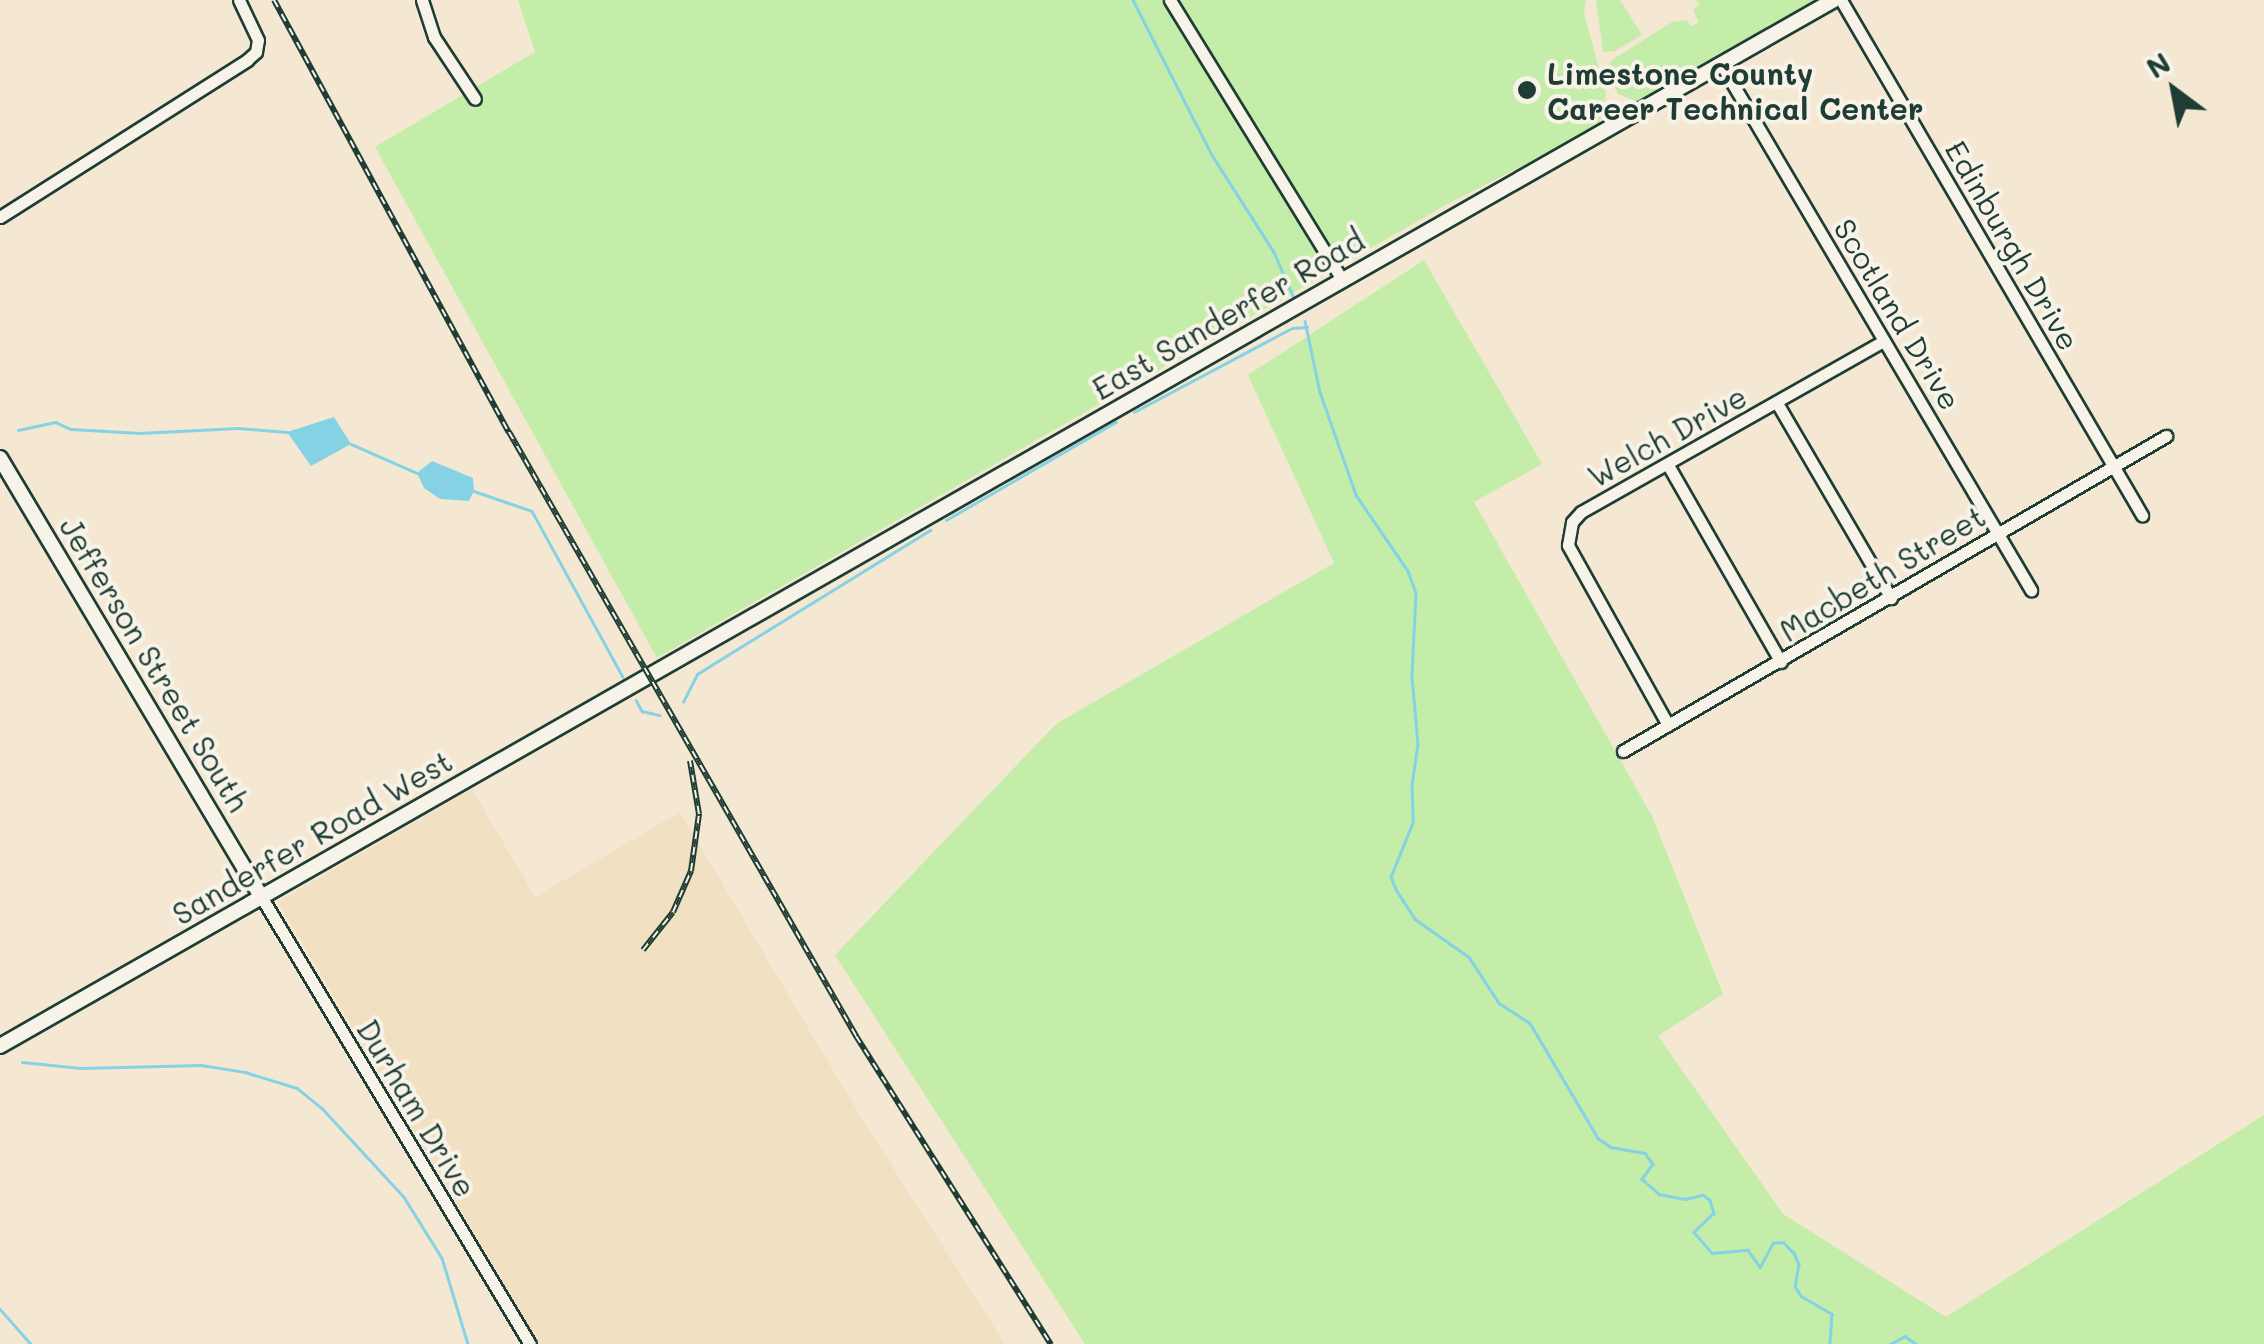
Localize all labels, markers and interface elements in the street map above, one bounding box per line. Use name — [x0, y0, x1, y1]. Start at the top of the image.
north arrow — [2124, 40, 2224, 140]
text: N — [2140, 44, 2177, 85]
place label: Limestone County Career Technical Center — [1547, 55, 1923, 126]
marker: Limestone County Career Technical Center — [1516, 79, 1538, 101]
street label: Edinburgh Drive — [1938, 134, 2088, 356]
street label: Scotland Drive — [1827, 212, 1969, 416]
street label: East Sanderfer Road — [1086, 221, 1370, 407]
street label: Welch Drive — [1581, 378, 1753, 494]
street label: Macbeth Street — [1773, 498, 1991, 648]
street label: Jefferson Street South — [53, 510, 257, 818]
street label: Sanderfer Road West — [166, 742, 458, 932]
street label: Durham Drive — [350, 1013, 484, 1203]

